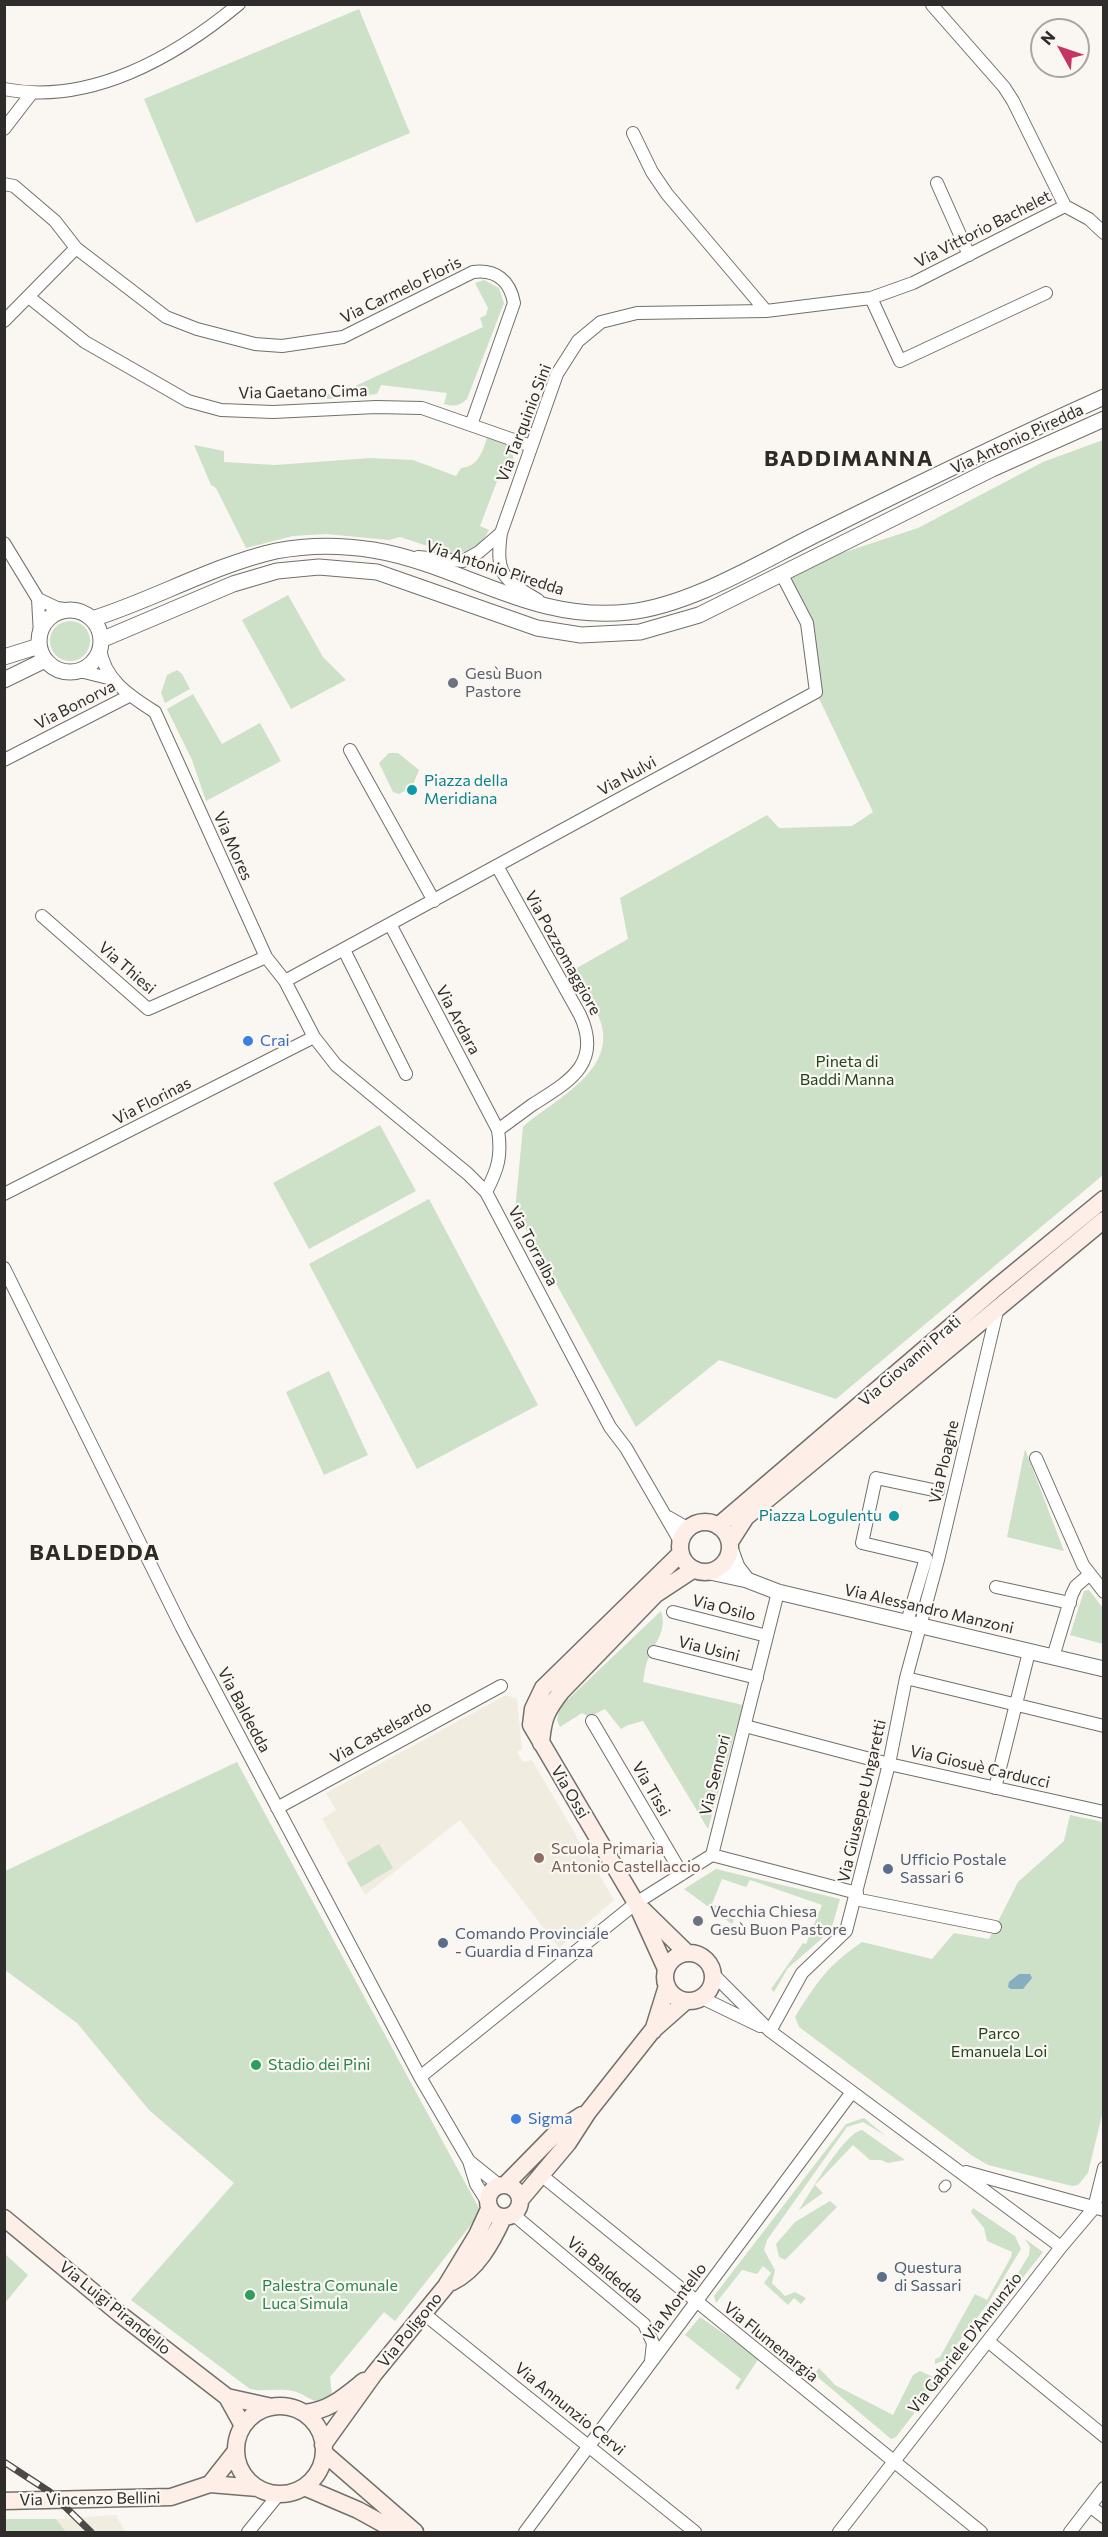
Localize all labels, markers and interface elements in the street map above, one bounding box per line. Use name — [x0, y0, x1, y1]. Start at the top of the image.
north arrow — [1030, 18, 1090, 78]
text: N — [1036, 27, 1058, 48]
street label: Via Vittorio Bachelet — [912, 186, 1054, 272]
street label: Via Carmelo Floris — [338, 252, 464, 328]
street label: Via Tarquinio Sini — [493, 361, 555, 485]
street label: Via Gaetano Cima — [238, 381, 368, 403]
street label: Via Antonio Piredda — [948, 400, 1086, 478]
district label: BADDIMANNA — [764, 446, 934, 472]
street label: Via Antonio Piredda — [423, 537, 567, 599]
place label: Gesù Buon Pastore — [465, 664, 542, 702]
street label: Via Bonorva — [31, 676, 119, 734]
marker: Gesù Buon Pastore — [446, 676, 460, 690]
street label: Via Nulvi — [594, 752, 660, 800]
place label: Piazza della Meridiana — [424, 771, 508, 809]
marker: Piazza della Meridiana — [405, 783, 419, 797]
street label: Via Mores — [209, 809, 257, 883]
street label: Via Pozzomaggiore — [521, 887, 605, 1019]
street label: Via Thiesi — [94, 938, 160, 998]
street label: Via Ardara — [432, 982, 484, 1058]
place label: Crai — [260, 1031, 290, 1051]
marker: Crai — [241, 1034, 255, 1048]
park label: Pineta di Baddi Manna — [800, 1052, 894, 1090]
street label: Via Florinas — [110, 1073, 194, 1129]
street label: Via Torralba — [504, 1203, 562, 1289]
street label: Via Giovanni Prati — [855, 1311, 965, 1411]
street label: Via Ploaghe — [925, 1419, 963, 1505]
place label: Piazza Logulentu — [759, 1506, 882, 1526]
marker: Piazza Logulentu — [887, 1509, 901, 1523]
district label: BALDEDDA — [29, 1540, 161, 1566]
street label: Via Alessandro Manzoni — [842, 1580, 1016, 1638]
street label: Via Osilo — [690, 1591, 758, 1625]
street label: Via Usini — [676, 1632, 742, 1666]
street label: Via Baldedda — [214, 1664, 274, 1756]
street label: Via Castelsardo — [327, 1696, 435, 1768]
street label: Via Giuseppe Ungaretti — [834, 1718, 890, 1884]
street label: Via Sennori — [696, 1733, 734, 1817]
street label: Via Giosuè Carducci — [908, 1742, 1052, 1792]
street label: Via Tissi — [628, 1758, 674, 1820]
street label: Via Ossi — [547, 1762, 593, 1822]
place label: Scuola Primaria Antonio Castellaccio — [551, 1839, 701, 1877]
place label: Ufficio Postale Sassari 6 — [900, 1850, 1007, 1888]
marker: Scuola Primaria Antonio Castellaccio — [532, 1851, 546, 1865]
marker: Ufficio Postale Sassari 6 — [881, 1862, 895, 1876]
place label: Vecchia Chiesa Gesù Buon Pastore — [710, 1902, 847, 1940]
marker: Vecchia Chiesa Gesù Buon Pastore — [691, 1914, 705, 1928]
place label: Comando Provinciale - Guardia d Finanza — [455, 1924, 609, 1962]
marker: Comando Provinciale - Guardia d Finanza — [436, 1936, 450, 1950]
park label: Parco Emanuela Loi — [951, 2024, 1047, 2062]
place label: Stadio dei Pini — [268, 2055, 370, 2075]
marker: Stadio dei Pini — [249, 2058, 263, 2072]
place label: Sigma — [528, 2109, 572, 2129]
marker: Sigma — [509, 2112, 523, 2126]
street label: Via Baldedda — [563, 2232, 647, 2308]
street label: Via Luigi Pirandello — [55, 2257, 175, 2359]
place label: Questura di Sassari — [894, 2258, 962, 2296]
street label: Via Montello — [639, 2259, 711, 2345]
street label: Via Gabriele D'Annunzio — [904, 2269, 1026, 2417]
marker: Questura di Sassari — [875, 2270, 889, 2284]
place label: Palestra Comunale Luca Simula — [262, 2276, 398, 2314]
marker: Palestra Comunale Luca Simula — [243, 2288, 257, 2302]
street label: Via Poligono — [374, 2289, 446, 2371]
street label: Via Flumenargia — [720, 2298, 822, 2386]
street label: Via Annunzio Cervi — [511, 2358, 629, 2460]
street label: Via Vincenzo Bellini — [19, 2488, 161, 2510]

